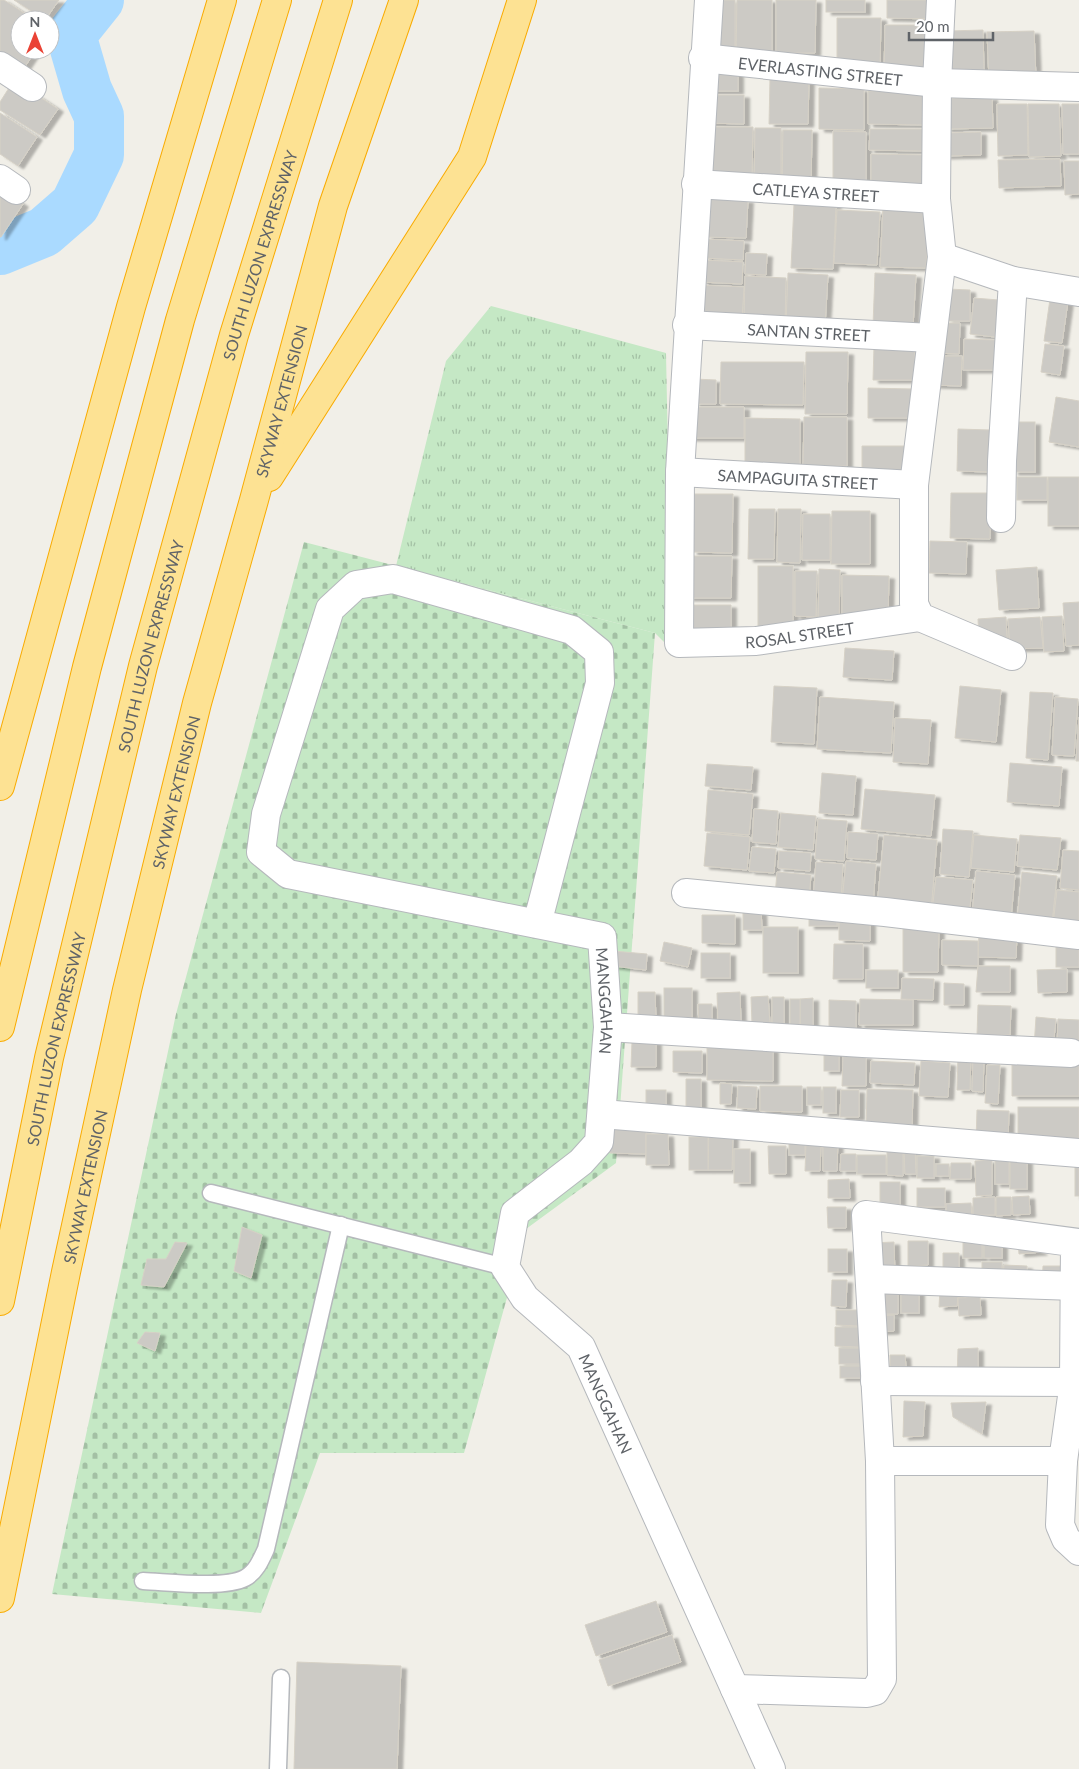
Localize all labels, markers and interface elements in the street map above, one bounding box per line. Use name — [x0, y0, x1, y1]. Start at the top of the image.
north arrow — [10, 10, 60, 60]
scale bar — [909, 10, 993, 42]
text: N — [30, 13, 40, 30]
text: 20 m — [916, 17, 950, 35]
street label: EVERLASTING STREET — [737, 52, 904, 89]
street label: SOUTH LUZON EXPRESSWAY — [218, 148, 300, 362]
street label: CATLEYA STREET — [752, 178, 880, 205]
street label: SANTAN STREET — [747, 319, 871, 344]
street label: SKYWAY EXTENSION — [251, 323, 310, 479]
street label: SAMPAGUITA STREET — [717, 465, 879, 493]
street label: SOUTH LUZON EXPRESSWAY — [113, 538, 187, 754]
street label: ROSAL STREET — [745, 617, 856, 651]
street label: SKYWAY EXTENSION — [147, 713, 203, 871]
street label: SOUTH LUZON EXPRESSWAY — [22, 930, 88, 1147]
street label: MANGGAHAN — [593, 947, 618, 1055]
street label: SKYWAY EXTENSION — [59, 1108, 110, 1265]
street label: MANGGAHAN — [576, 1351, 637, 1456]

